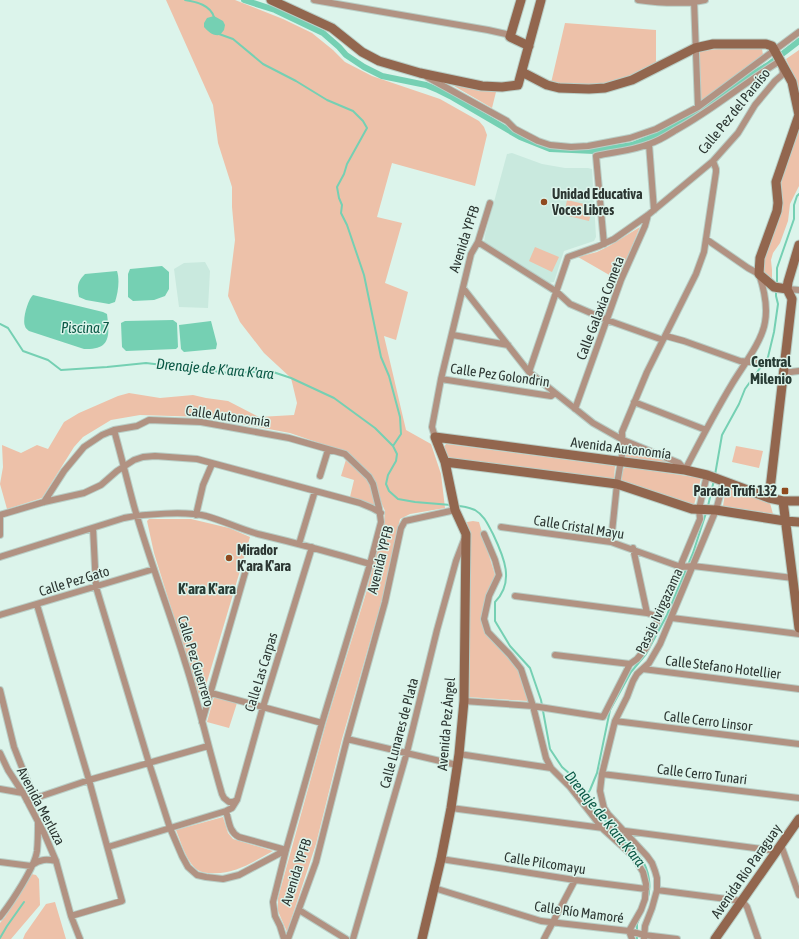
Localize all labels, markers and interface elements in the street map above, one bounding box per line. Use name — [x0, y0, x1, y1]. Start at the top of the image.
street label: Calle Pez del Paraíso — [695, 65, 773, 157]
place label: Unidad Educativa Voces Libres — [551, 186, 643, 218]
marker: Unidad Educativa Voces Libres — [539, 197, 549, 207]
street label: Avenida YPFB — [446, 203, 482, 274]
street label: Calle Galaxia Cometa — [573, 254, 627, 362]
water label: Piscina 7 — [61, 319, 109, 336]
district label: Central Milenio — [750, 353, 792, 387]
water label: Drenaje de K'ara K'ara — [155, 355, 275, 382]
street label: Calle Pez Golondrin — [449, 360, 551, 390]
street label: Calle Autonomía — [184, 402, 272, 430]
street label: Avenida Autonomía — [570, 434, 672, 462]
place label: Parada Trufi 132 — [694, 483, 777, 499]
marker: Parada Trufi 132 — [780, 486, 790, 496]
street label: Calle Cristal Mayu — [533, 512, 625, 542]
street label: Avenida YPFB — [364, 524, 396, 596]
place label: Mirador K'ara K'ara — [237, 542, 291, 574]
marker: Mirador K'ara K'ara — [224, 553, 234, 563]
street label: Calle Pez Gato — [37, 563, 111, 599]
street label: Pasaje Ivirgazama — [632, 566, 686, 656]
district label: K'ara K'ara — [178, 580, 236, 597]
street label: Calle Pez Guerrero — [175, 614, 217, 708]
street label: Calle Las Carpas — [241, 630, 281, 714]
street label: Calle Stefano Hotellier — [664, 652, 783, 682]
street label: Calle Lunares de Plata — [377, 676, 421, 790]
street label: Avenida Pez Ángel — [434, 676, 458, 771]
street label: Calle Cerro Linsor — [663, 708, 754, 734]
street label: Calle Cerro Tunari — [656, 761, 748, 787]
street label: Avenida Merluza — [14, 764, 68, 848]
water label: Drenaje de K'ara K'ara — [562, 767, 649, 870]
street label: Avenida Río Paraguay — [708, 821, 785, 921]
street label: Avenida YPFB — [278, 836, 314, 907]
street label: Calle Pilcomayu — [503, 849, 587, 877]
street label: Calle Río Mamoré — [533, 898, 625, 926]

